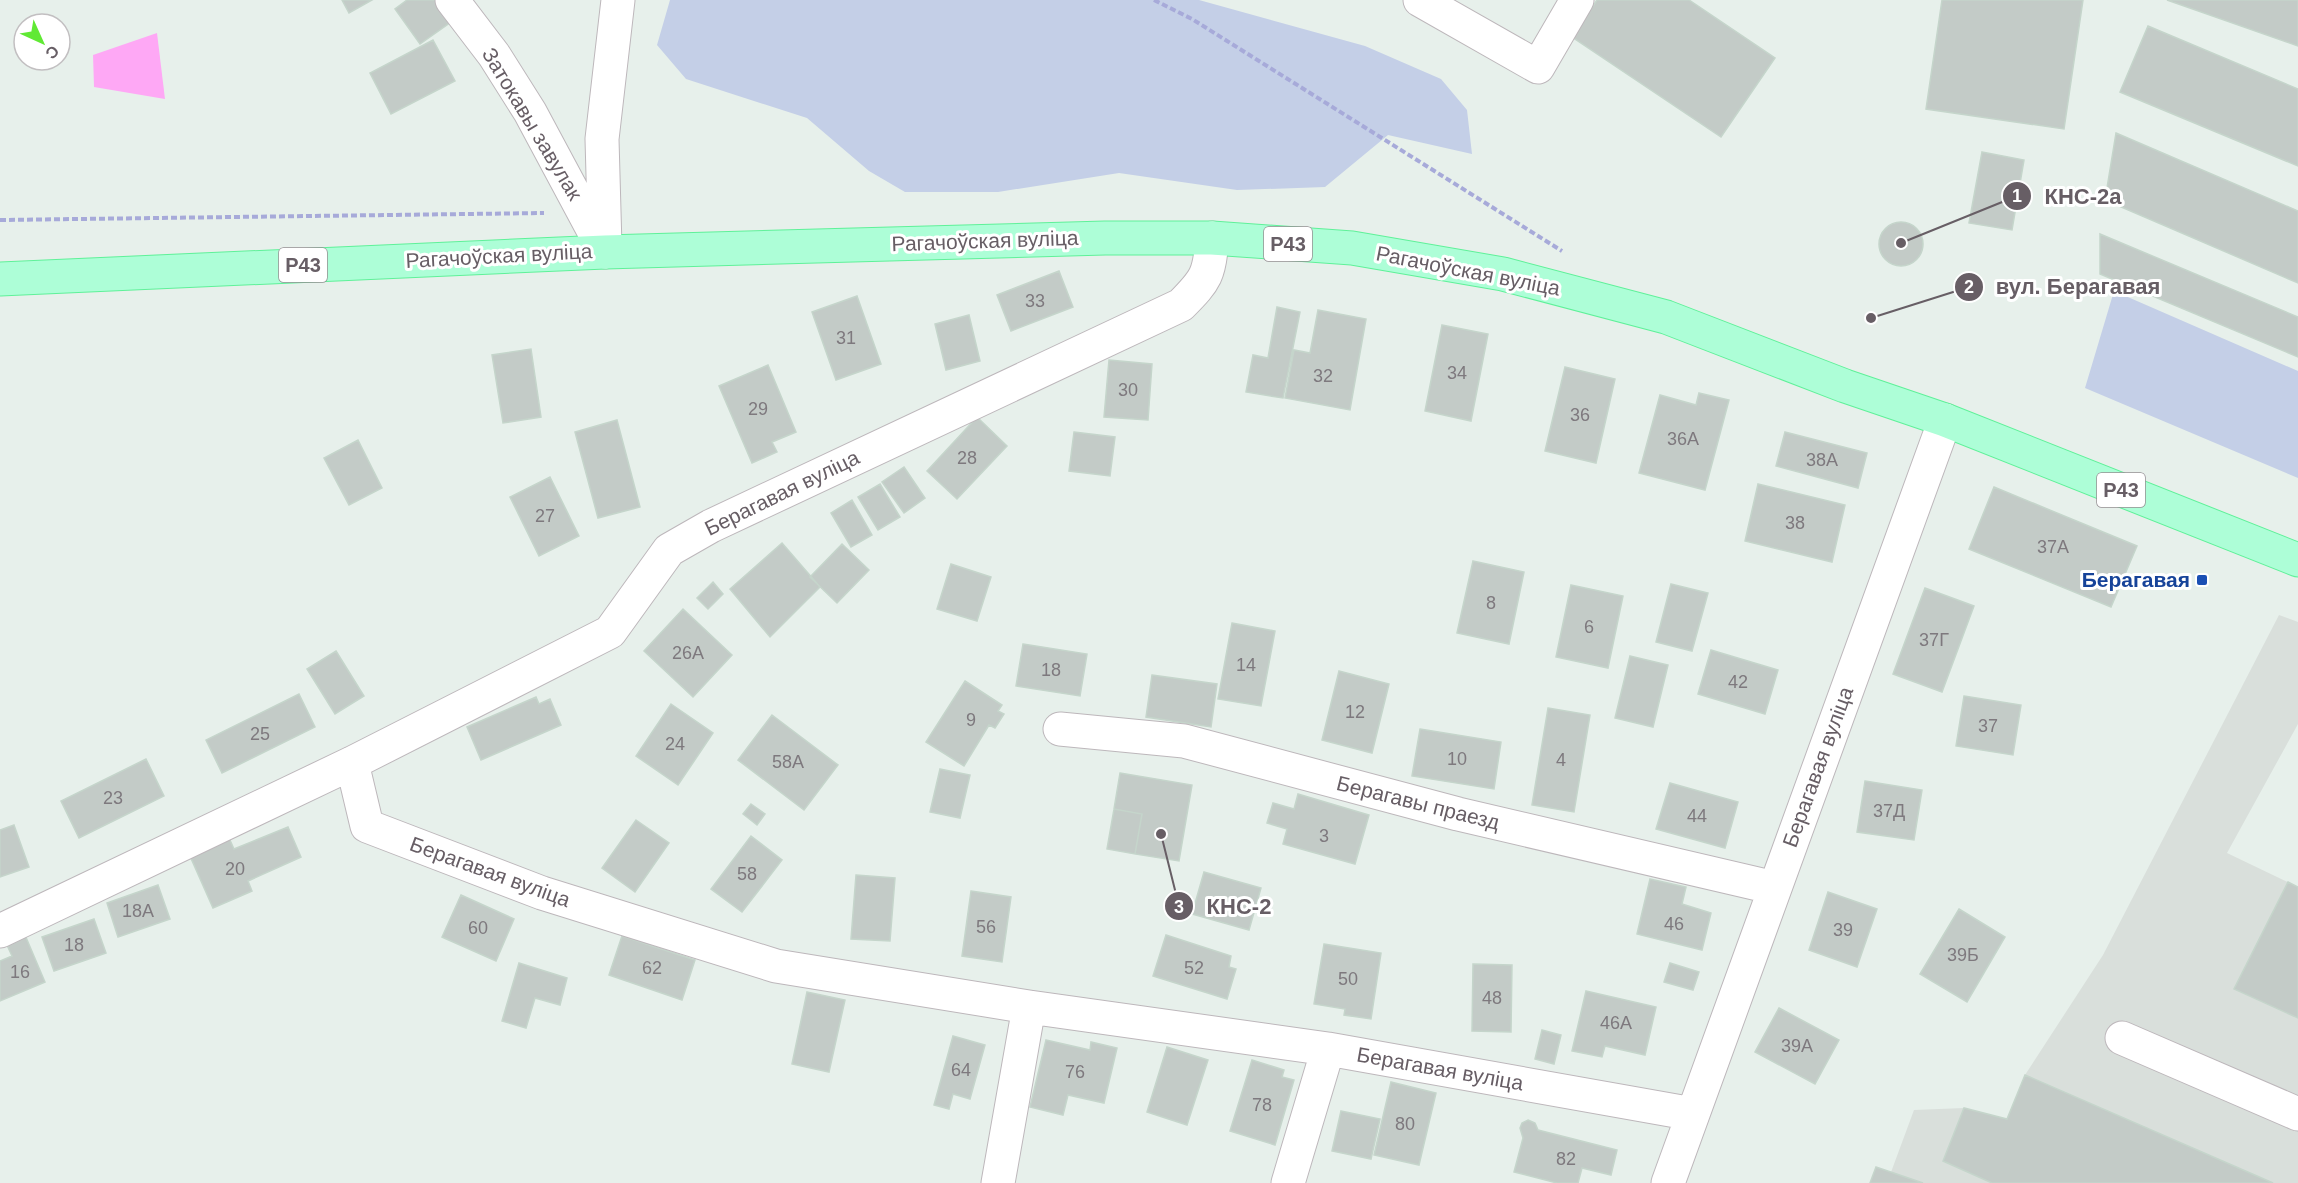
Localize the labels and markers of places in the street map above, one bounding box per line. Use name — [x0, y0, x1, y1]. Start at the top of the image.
callout: КНС-2а — [2002, 176, 2133, 216]
callout: вул. Берагавая — [1954, 267, 2172, 307]
place label: Берагавая — [2082, 568, 2190, 591]
marker: Берагавая — [2195, 573, 2209, 587]
callout: КНС-2 — [1164, 886, 1283, 926]

